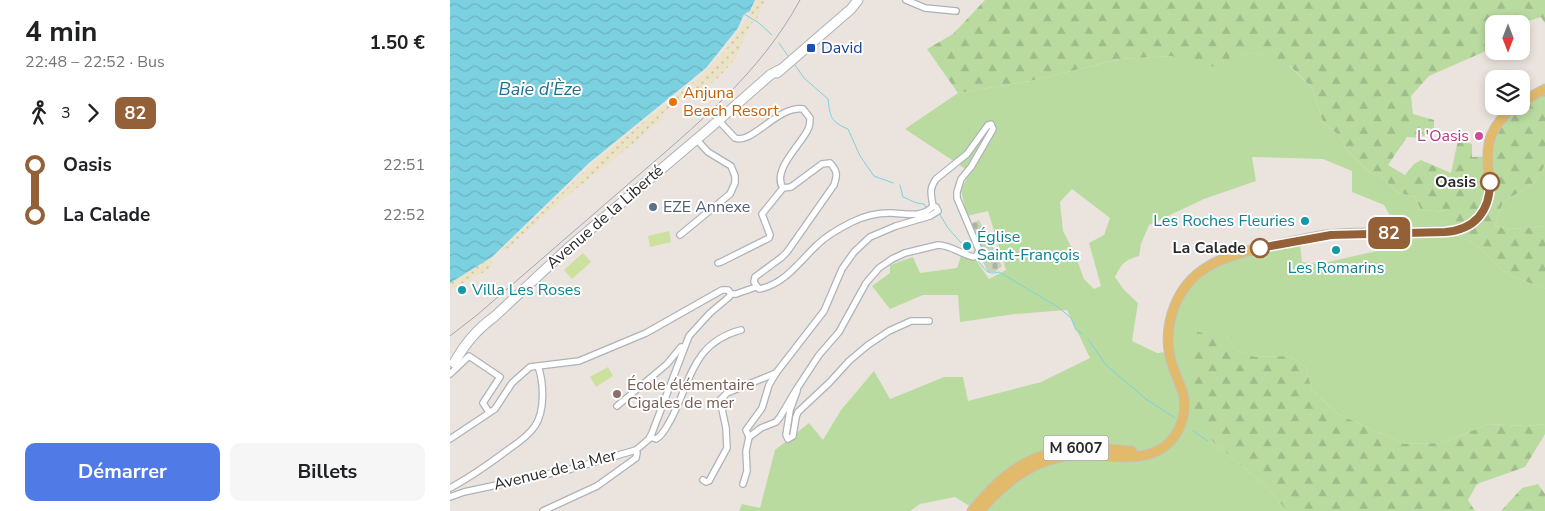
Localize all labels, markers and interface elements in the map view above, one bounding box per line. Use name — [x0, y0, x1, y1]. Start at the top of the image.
text: 4 min — [25, 13, 97, 51]
north arrow — [1485, 15, 1530, 60]
map controls — [1485, 15, 1530, 115]
text: 1.50 € — [370, 30, 425, 56]
place label: David — [821, 37, 863, 59]
marker: David — [805, 42, 817, 54]
text: 22:48 – 22:52 · Bus — [25, 51, 165, 73]
button: layers — [1485, 70, 1530, 115]
water label: Baie d'Èze — [499, 77, 582, 101]
place label: Anjuna Beach Resort — [683, 82, 779, 122]
marker: Anjuna Beach Resort — [667, 96, 679, 108]
icon: walk — [25, 99, 53, 127]
icon: forward — [79, 99, 107, 127]
text: 82 — [125, 101, 146, 125]
text: 3 — [61, 102, 71, 124]
place label: L'Oasis — [1417, 125, 1469, 147]
marker: L'Oasis — [1473, 130, 1485, 142]
text: Oasis — [63, 152, 112, 178]
text: 22:51 — [383, 154, 425, 176]
street label: Avenue de la Liberté — [542, 160, 668, 274]
place label: Oasis — [1435, 171, 1476, 193]
marker: Oasis — [1480, 172, 1500, 192]
place label: EZE Annexe — [663, 196, 750, 218]
marker: EZE Annexe — [647, 201, 659, 213]
text: La Calade — [63, 202, 150, 228]
text: 22:52 — [383, 204, 425, 226]
place label: Les Roches Fleuries — [1153, 210, 1295, 232]
marker: Les Roches Fleuries — [1299, 215, 1311, 227]
line badge: 82 — [1366, 217, 1412, 249]
text: 82 — [1378, 221, 1400, 245]
place label: Église Saint-François — [977, 226, 1080, 266]
place label: La Calade — [1172, 237, 1246, 259]
marker: La Calade — [1250, 238, 1270, 258]
marker: Église Saint-François — [961, 240, 973, 252]
marker: Les Romarins — [1330, 244, 1342, 256]
place label: Les Romarins — [1288, 257, 1384, 279]
place label: Villa Les Roses — [471, 279, 581, 301]
marker: Villa Les Roses — [456, 284, 468, 296]
place label: École élémentaire Cigales de mer — [627, 374, 755, 414]
marker: École élémentaire Cigales de mer — [611, 388, 623, 400]
road number: M 6007 — [1044, 436, 1108, 460]
button: Démarrer — [25, 443, 220, 501]
button: Billets — [230, 443, 425, 501]
street label: Avenue de la Mer — [491, 444, 619, 496]

